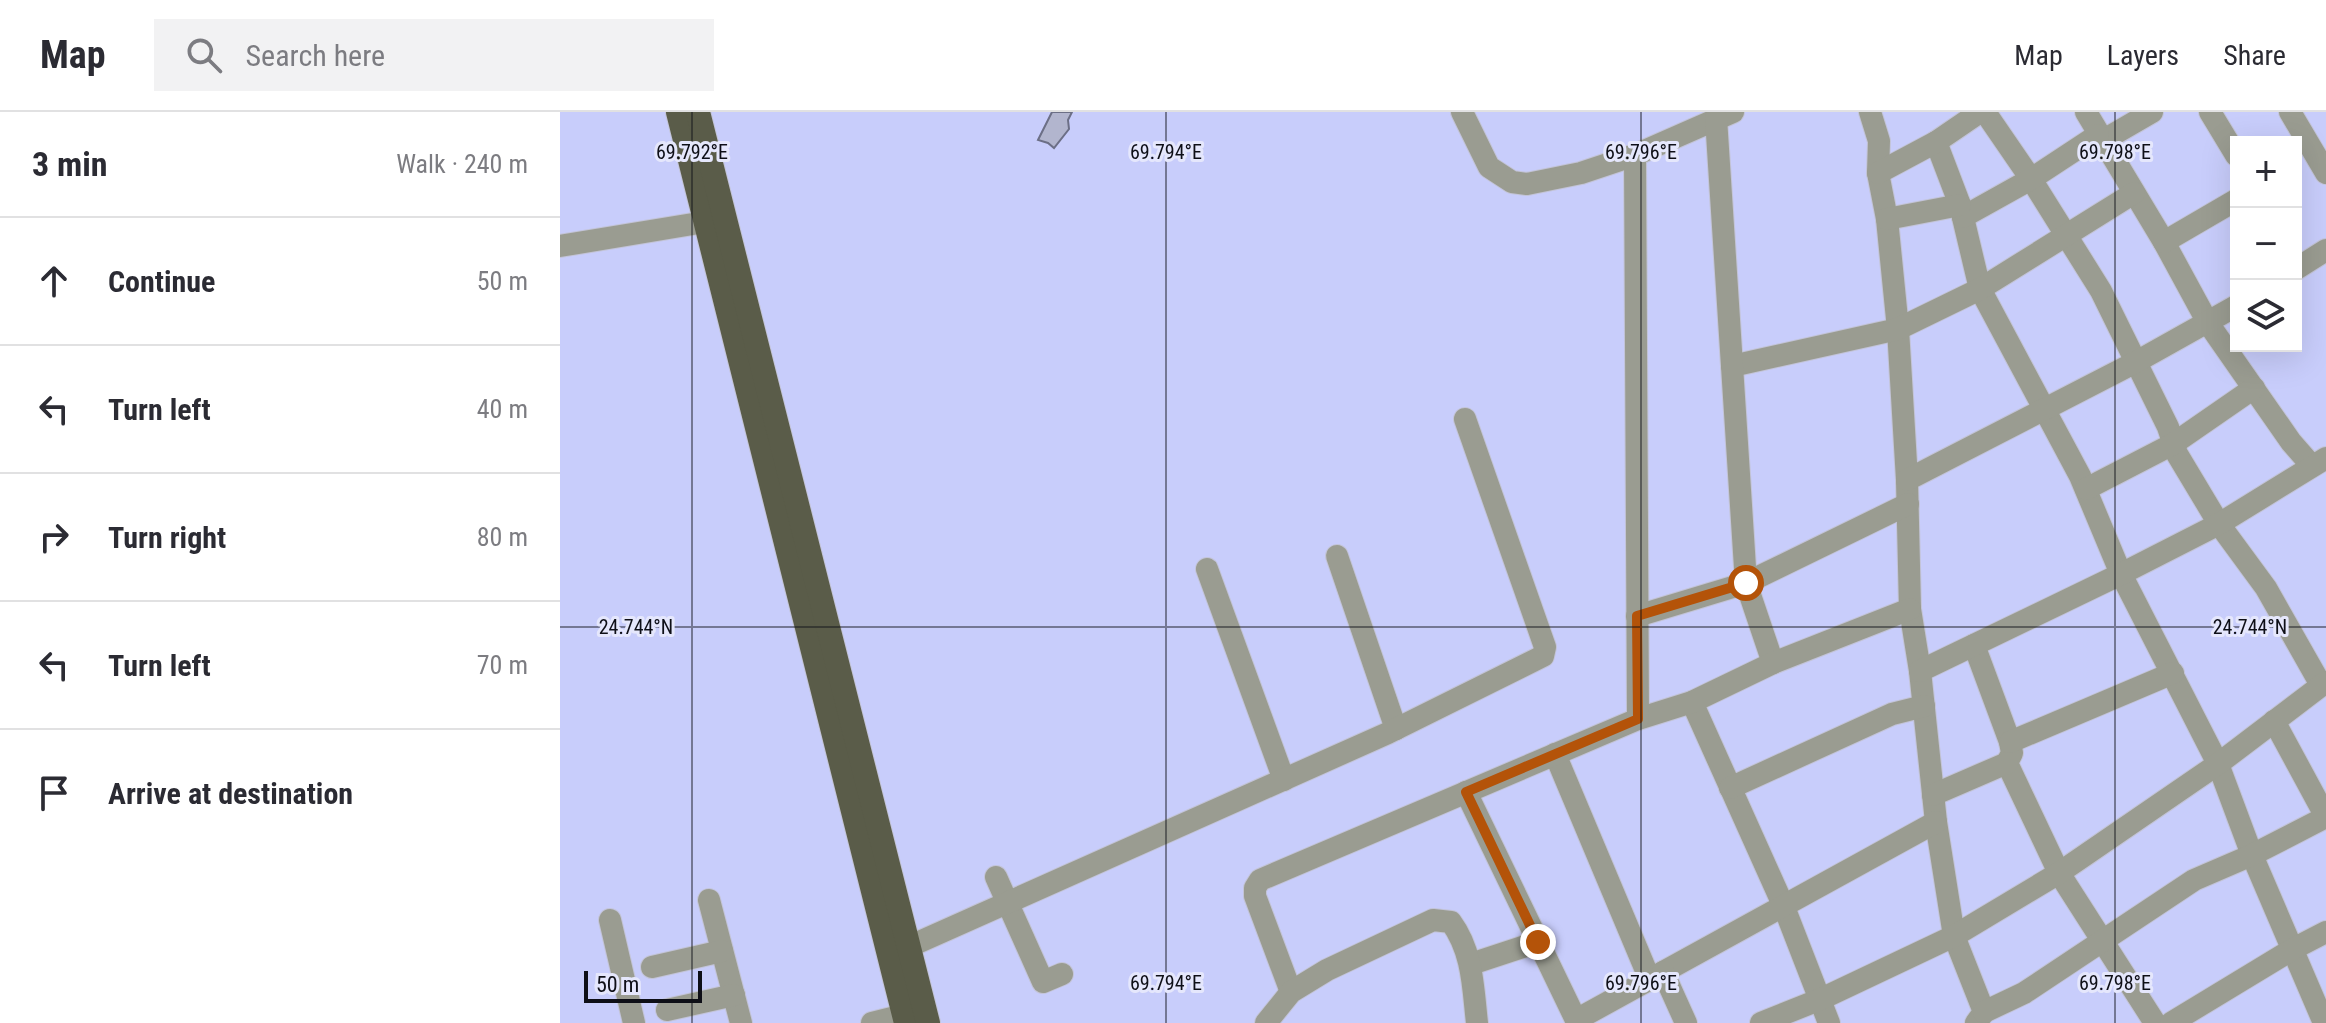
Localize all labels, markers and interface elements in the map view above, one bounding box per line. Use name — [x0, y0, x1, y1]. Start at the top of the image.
search box — [154, 19, 714, 91]
text: Map — [40, 33, 106, 77]
icon: search — [182, 33, 226, 77]
text: Search here — [246, 38, 385, 73]
text: Map — [2014, 39, 2063, 72]
text: Layers — [2107, 39, 2179, 72]
text: Share — [2223, 39, 2286, 72]
map controls — [2230, 136, 2302, 352]
button: + — [2230, 136, 2302, 208]
text: 69.792°E — [656, 140, 728, 164]
text: 69.794°E — [1130, 140, 1202, 164]
text: 69.796°E — [1605, 140, 1677, 164]
text: 69.798°E — [2079, 140, 2151, 164]
text: 3 min — [32, 144, 108, 184]
text: Walk · 240 m — [396, 149, 528, 179]
button: − — [2230, 208, 2302, 280]
icon: ahead — [32, 259, 76, 303]
text: Continue — [108, 264, 215, 299]
text: 50 m — [477, 266, 528, 296]
button: layers — [2230, 280, 2302, 352]
icon: left — [32, 387, 76, 431]
text: Turn left — [108, 392, 211, 427]
text: 40 m — [477, 394, 528, 424]
icon: right — [32, 515, 76, 559]
text: Turn right — [108, 520, 226, 555]
text: 80 m — [477, 522, 528, 552]
route start — [1728, 565, 1764, 601]
text: 24.744°N — [599, 615, 673, 639]
text: 24.744°N — [2213, 615, 2287, 639]
icon: left — [32, 643, 76, 687]
text: Turn left — [108, 648, 211, 683]
text: 70 m — [477, 650, 528, 680]
icon: arrive — [32, 771, 76, 815]
text: Arrive at destination — [108, 776, 353, 811]
route end — [1520, 924, 1556, 960]
scale bar — [584, 967, 702, 1003]
text: 69.794°E — [1130, 971, 1202, 995]
text: 69.796°E — [1605, 971, 1677, 995]
text: 69.798°E — [2079, 971, 2151, 995]
text: 50 m — [596, 972, 639, 997]

